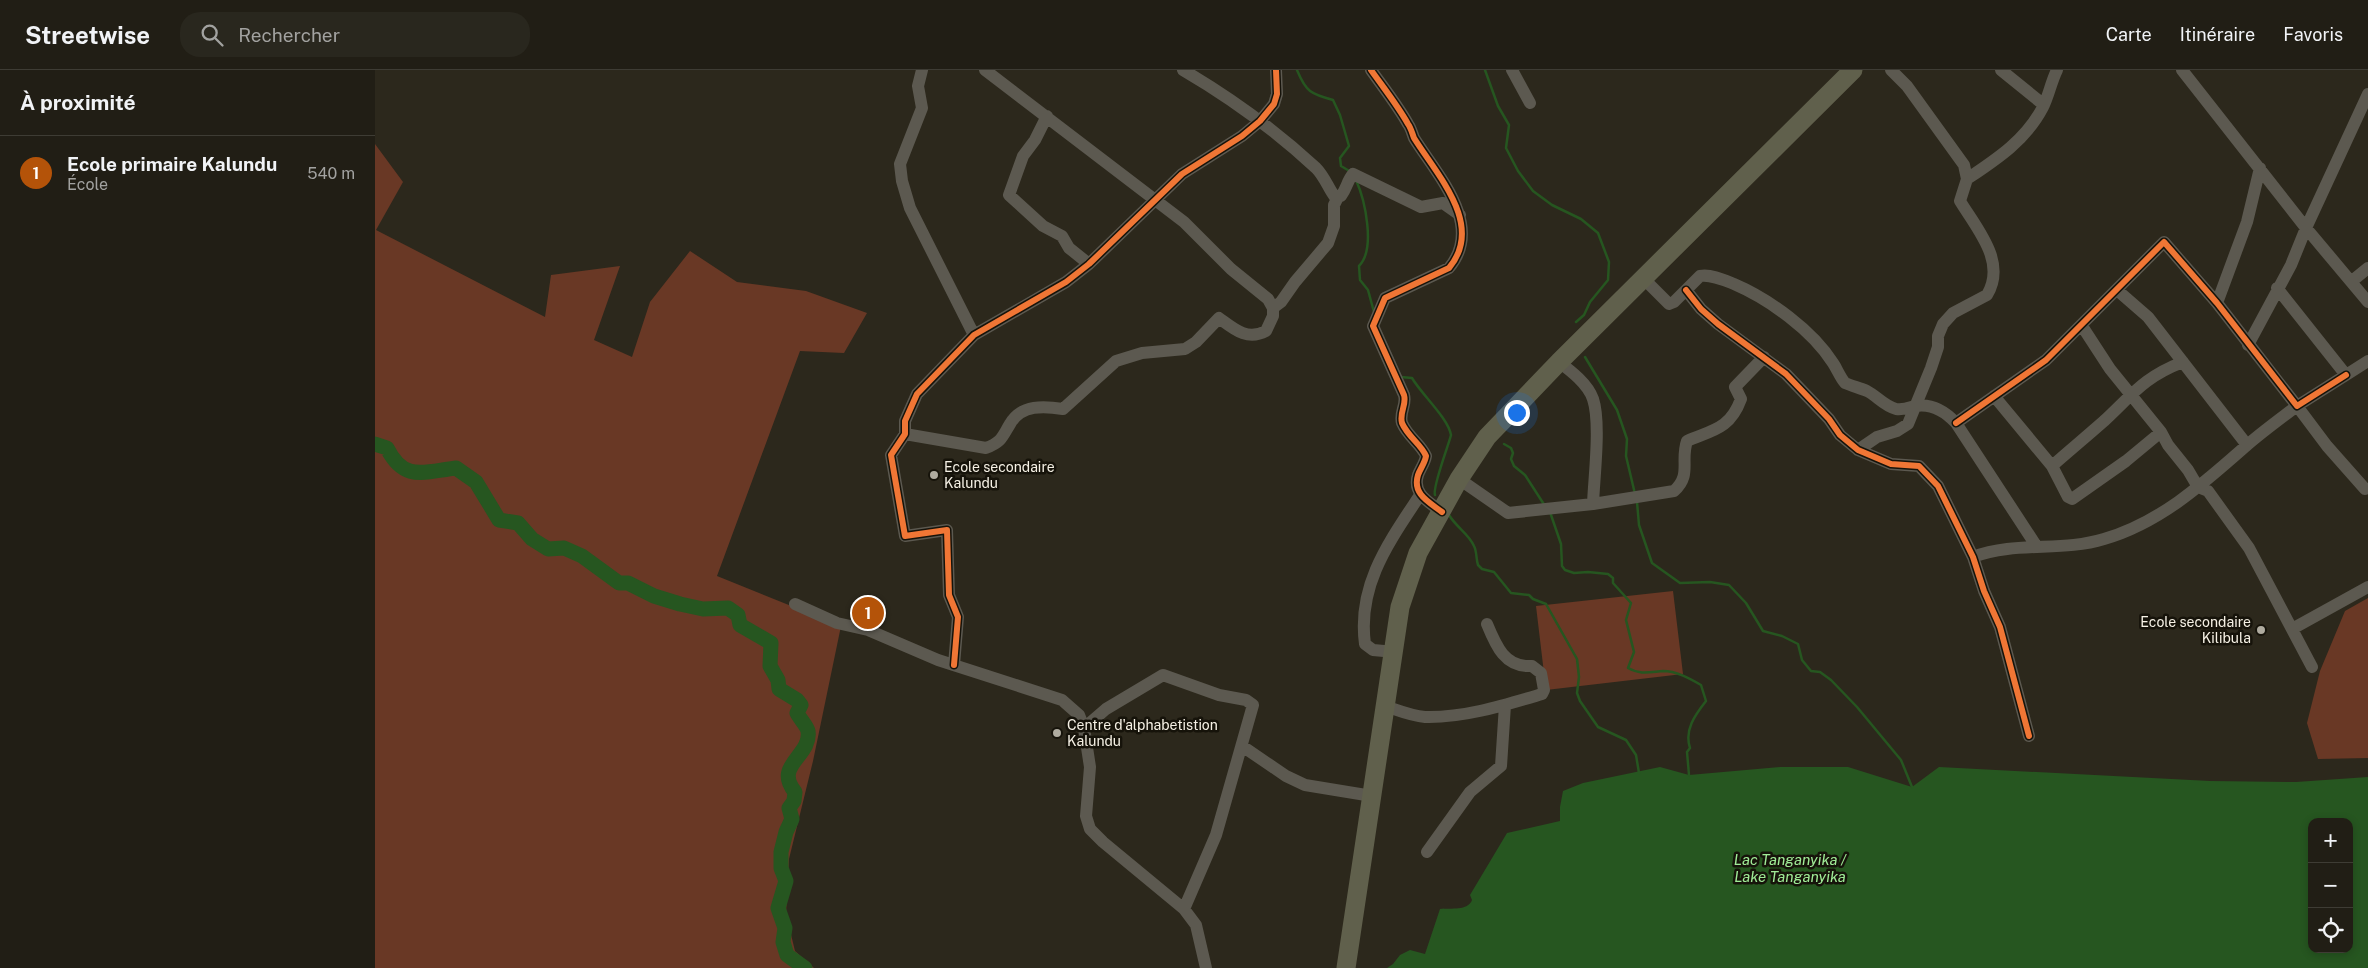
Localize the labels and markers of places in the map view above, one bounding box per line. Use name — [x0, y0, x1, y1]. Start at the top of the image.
place label: Ecole secondaire Kalundu — [944, 459, 1055, 491]
marker: Ecole secondaire Kalundu — [928, 469, 940, 481]
pin: 1 — [852, 594, 884, 632]
place label: Ecole secondaire Kilibula — [2140, 614, 2251, 646]
marker: Ecole secondaire Kilibula — [2255, 624, 2267, 636]
place label: Centre d'alphabetistion Kalundu — [1067, 717, 1218, 749]
marker: Centre d'alphabetistion Kalundu — [1051, 727, 1063, 739]

